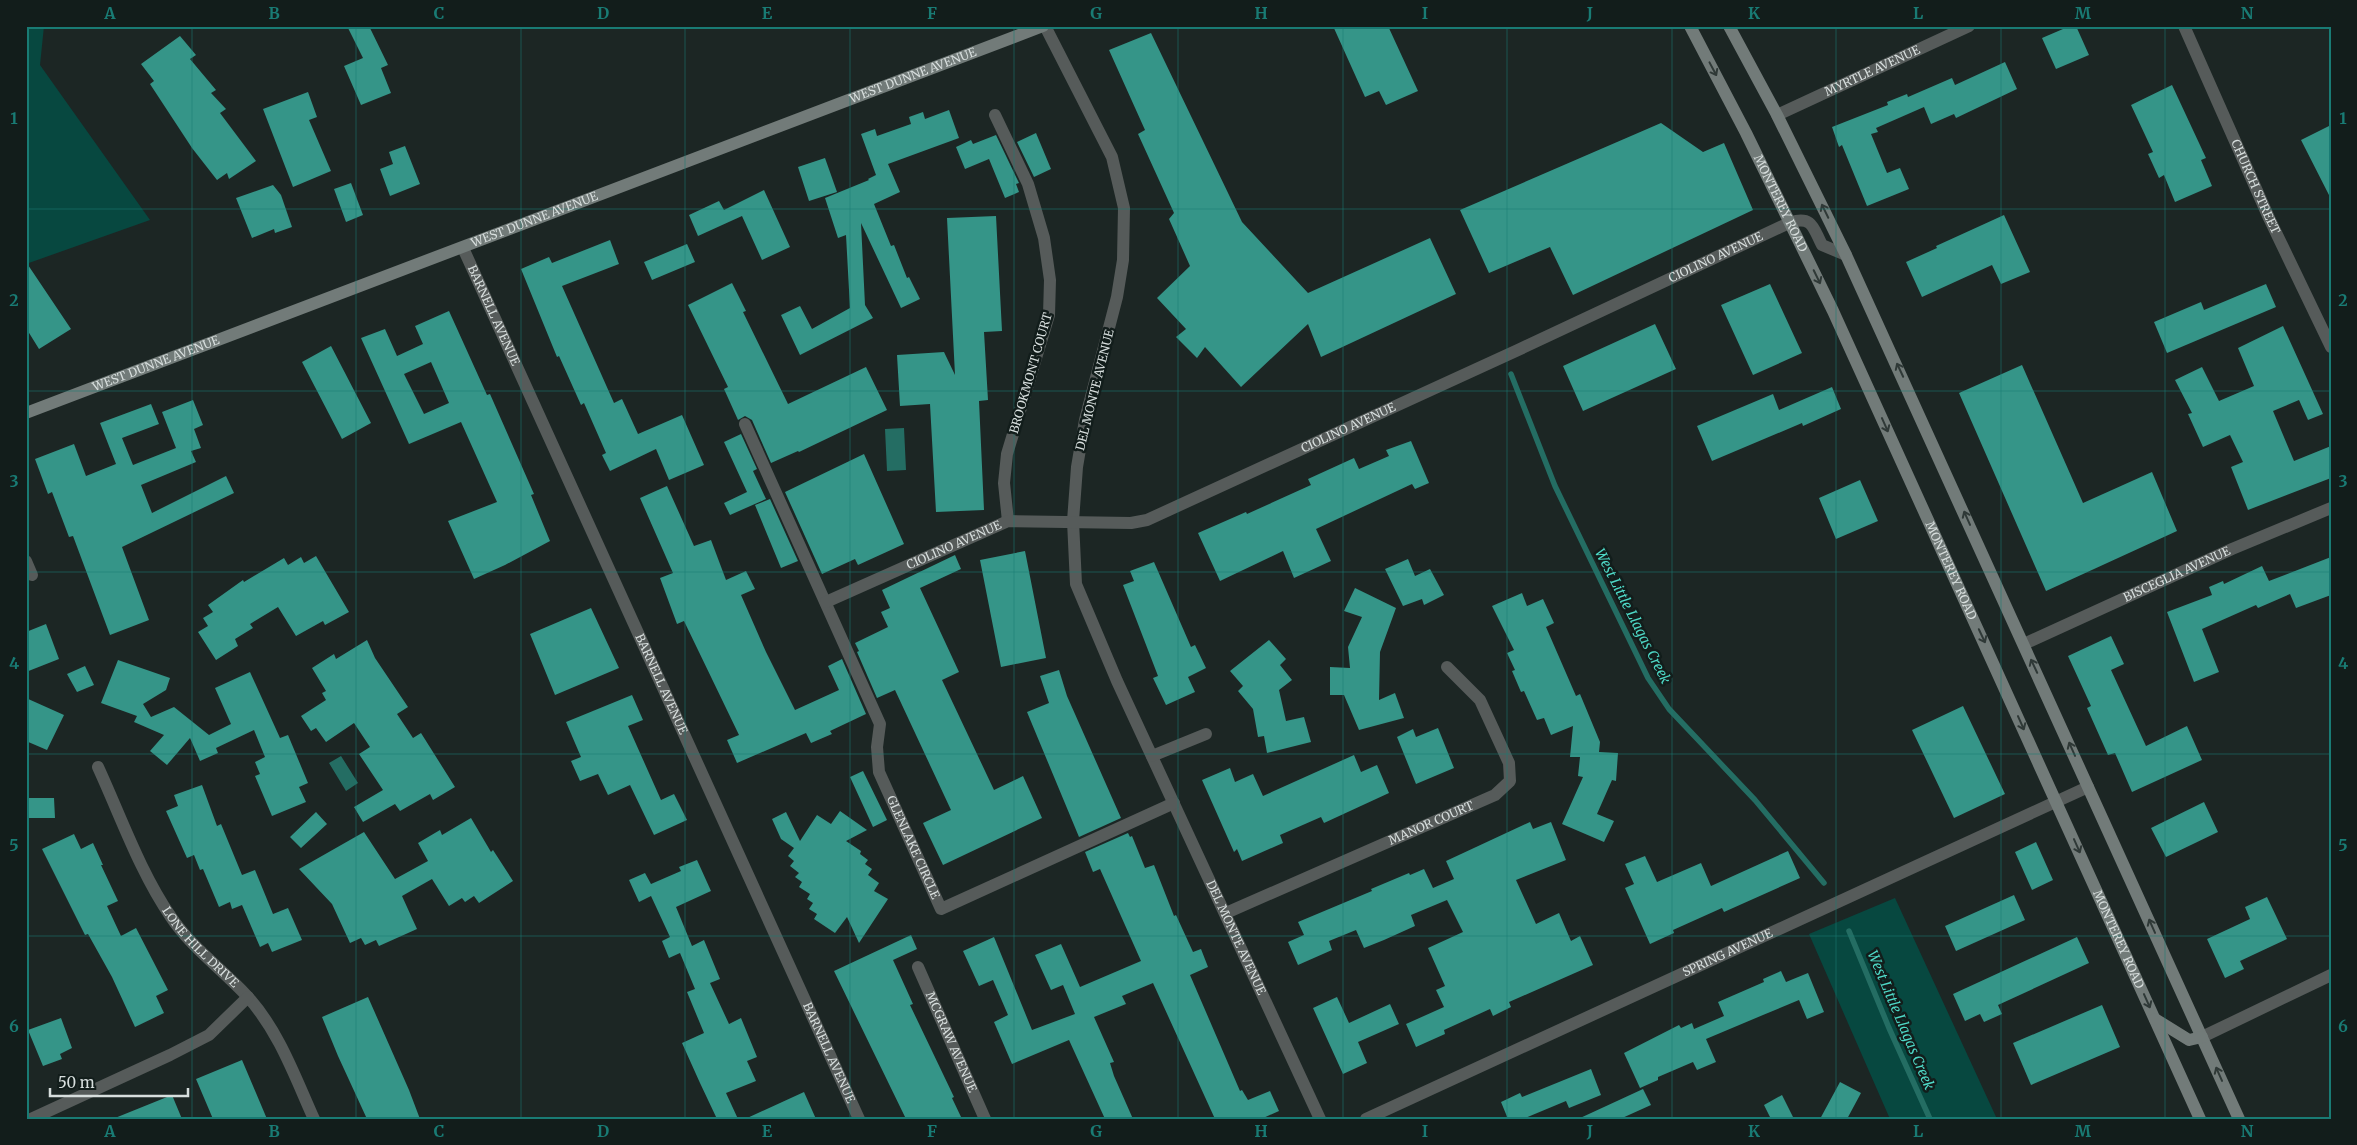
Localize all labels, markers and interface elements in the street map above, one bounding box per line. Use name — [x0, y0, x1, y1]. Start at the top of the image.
text: A — [103, 3, 116, 23]
text: B — [268, 3, 280, 23]
text: C — [434, 3, 444, 23]
text: D — [597, 3, 609, 23]
text: E — [762, 3, 773, 23]
text: F — [927, 3, 937, 23]
text: G — [1090, 3, 1102, 23]
text: H — [1254, 3, 1268, 23]
text: I — [1422, 3, 1428, 23]
text: J — [1586, 3, 1593, 23]
text: K — [1748, 3, 1760, 23]
text: L — [1913, 3, 1923, 23]
text: M — [2075, 3, 2092, 23]
text: N — [2241, 3, 2254, 23]
street label: MYRTLE AVENUE — [1822, 42, 1922, 99]
street label: WEST DUNNE AVENUE — [846, 44, 979, 106]
one-way arrow — [1709, 61, 1718, 76]
text: 1 — [10, 108, 18, 128]
text: 1 — [2339, 108, 2347, 128]
street label: CHURCH STREET — [2228, 137, 2284, 237]
street label: MONTEREY ROAD — [1751, 152, 1811, 254]
street label: WEST DUNNE AVENUE — [468, 188, 600, 250]
one-way arrow — [1819, 204, 1829, 219]
street label: CIOLINO AVENUE — [1666, 228, 1765, 285]
street label: BARNELL AVENUE — [465, 263, 524, 368]
one-way arrow — [1813, 269, 1822, 284]
text: 2 — [9, 290, 19, 310]
text: 2 — [2338, 290, 2348, 310]
street label: BROOKMONT COURT — [1006, 310, 1055, 435]
street label: DEL MONTE AVENUE — [1072, 327, 1117, 452]
street label: WEST DUNNE AVENUE — [89, 332, 222, 394]
one-way arrow — [1894, 363, 1904, 378]
street label: CIOLINO AVENUE — [1299, 399, 1398, 455]
one-way arrow — [1881, 417, 1890, 432]
text: 3 — [9, 471, 19, 491]
text: 3 — [2338, 471, 2348, 491]
one-way arrow — [1961, 511, 1971, 526]
street label: CIOLINO AVENUE — [904, 517, 1004, 572]
street label: MONTEREY ROAD — [1923, 519, 1980, 622]
street label: BISCEGLIA AVENUE — [2121, 543, 2233, 605]
water label: West Little Llagas Creek — [1591, 545, 1675, 687]
one-way arrow — [1977, 628, 1987, 643]
street label: BARNELL AVENUE — [632, 631, 691, 737]
text: 4 — [9, 653, 19, 673]
text: 4 — [2338, 653, 2348, 673]
one-way arrow — [2029, 659, 2039, 674]
one-way arrow — [2016, 716, 2026, 731]
one-way arrow — [2066, 742, 2076, 757]
street label: GLENLAKE CIRCLE — [884, 793, 944, 902]
street label: MANOR COURT — [1386, 797, 1476, 848]
text: 5 — [9, 835, 19, 855]
text: 5 — [2338, 835, 2348, 855]
one-way arrow — [2073, 838, 2083, 853]
street label: DEL MONTE AVENUE — [1203, 878, 1269, 997]
street label: MONTEREY ROAD — [2090, 888, 2148, 991]
street label: LONE HILL DRIVE — [159, 904, 242, 990]
one-way arrow — [2146, 919, 2156, 934]
street label: SPRING AVENUE — [1680, 925, 1775, 979]
water label: West Little Llagas Creek — [1863, 948, 1939, 1093]
street label: MCGRAW AVENUE — [923, 989, 980, 1095]
one-way arrow — [2143, 993, 2153, 1008]
street label: BARNELL AVENUE — [800, 1000, 859, 1105]
text: 6 — [9, 1016, 19, 1036]
text: 6 — [2338, 1016, 2348, 1036]
scale bar — [50, 1065, 188, 1097]
one-way arrow — [2214, 1067, 2223, 1082]
text: 50 m — [58, 1073, 95, 1092]
text: A — [103, 1121, 116, 1141]
text: B — [268, 1121, 280, 1141]
text: C — [434, 1121, 444, 1141]
text: D — [597, 1121, 609, 1141]
text: E — [762, 1121, 773, 1141]
text: F — [927, 1121, 937, 1141]
text: G — [1090, 1121, 1102, 1141]
text: H — [1254, 1121, 1268, 1141]
text: I — [1422, 1121, 1428, 1141]
text: J — [1586, 1121, 1593, 1141]
text: K — [1748, 1121, 1760, 1141]
text: L — [1913, 1121, 1923, 1141]
text: M — [2075, 1121, 2092, 1141]
text: N — [2241, 1121, 2254, 1141]

